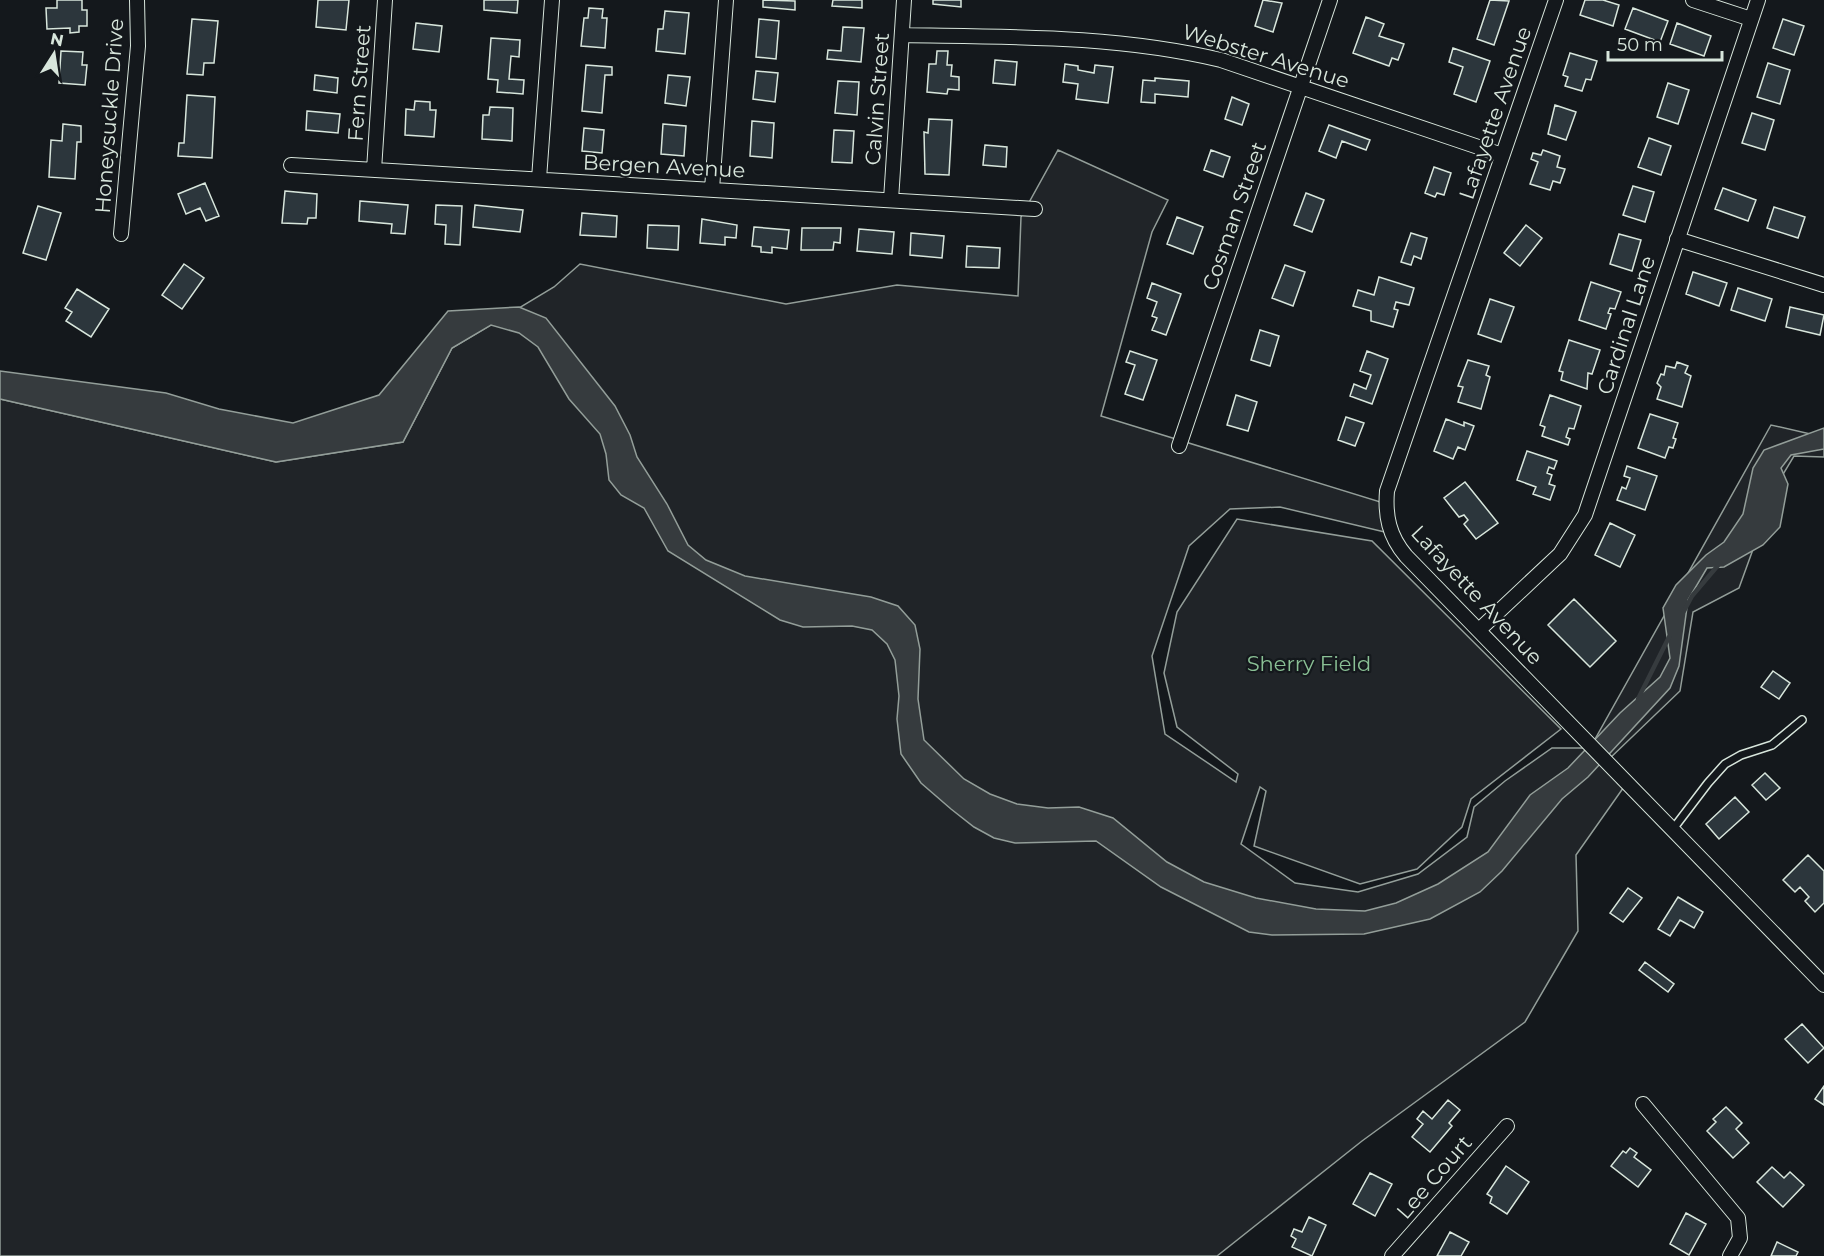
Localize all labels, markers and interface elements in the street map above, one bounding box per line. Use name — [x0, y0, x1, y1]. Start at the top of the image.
street label: Honeysuckle Drive — [90, 18, 128, 214]
street label: Webster Avenue — [1179, 19, 1353, 93]
street label: Lafayette Avenue — [1454, 23, 1536, 203]
north arrow — [24, 24, 84, 84]
street label: Fern Street — [342, 24, 376, 142]
scale bar — [1608, 24, 1722, 62]
text: N — [49, 29, 65, 50]
street label: Calvin Street — [860, 32, 894, 166]
text: 50 m — [1617, 34, 1663, 56]
street label: Cosman Street — [1197, 138, 1271, 294]
street label: Bergen Avenue — [582, 149, 746, 183]
street label: Cardinal Lane — [1592, 252, 1660, 398]
street label: Lafayette Avenue — [1406, 520, 1548, 670]
park label: Sherry Field — [1247, 651, 1371, 676]
street label: Lee Court — [1391, 1130, 1477, 1224]

